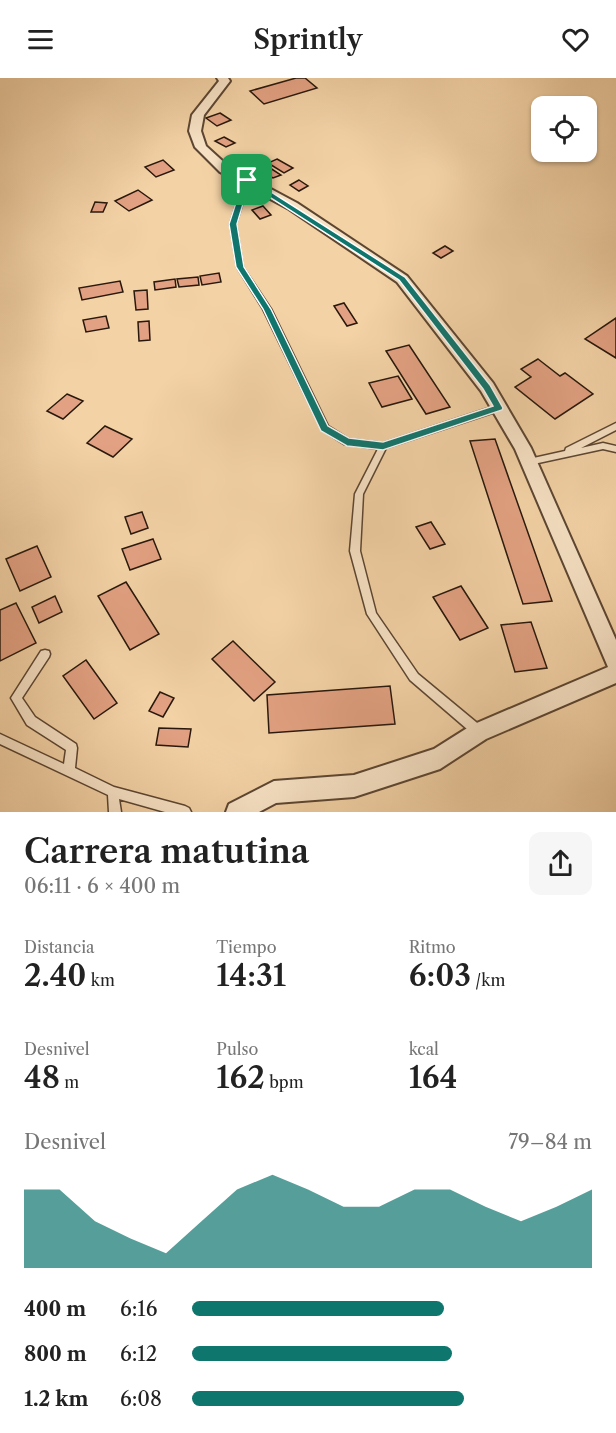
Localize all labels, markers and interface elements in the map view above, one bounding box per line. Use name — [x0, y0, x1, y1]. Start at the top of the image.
icon: menu — [24, 23, 57, 56]
text: Sprintly — [253, 23, 363, 56]
icon: heart — [559, 23, 592, 56]
map controls — [531, 96, 597, 162]
button: locate — [531, 96, 597, 162]
pin — [221, 154, 272, 205]
icon: arrive — [230, 163, 263, 196]
text: Carrera matutina — [24, 831, 309, 872]
button: share — [529, 832, 592, 895]
text: 06:11 · 6 × 400 m — [24, 874, 180, 898]
text: Distancia — [24, 937, 95, 957]
text: Tiempo — [216, 937, 276, 957]
text: Ritmo — [409, 937, 456, 957]
text: 2.40 — [24, 957, 86, 994]
text: 14:31 — [216, 957, 286, 994]
text: 6:03 — [409, 957, 471, 994]
text: km — [86, 970, 115, 990]
text: /km — [471, 970, 505, 990]
text: Desnivel — [24, 1039, 90, 1059]
text: Pulso — [216, 1039, 258, 1059]
text: kcal — [409, 1039, 439, 1059]
text: 48 — [24, 1059, 60, 1096]
text: 162 — [216, 1059, 265, 1096]
text: 164 — [409, 1059, 457, 1096]
text: m — [60, 1072, 79, 1092]
text: bpm — [265, 1072, 304, 1092]
text: Desnivel — [24, 1130, 106, 1154]
text: 79–84 m — [508, 1130, 592, 1154]
text: 400 m — [24, 1297, 86, 1321]
text: 6:16 — [120, 1297, 157, 1321]
text: 800 m — [24, 1342, 87, 1366]
text: 6:12 — [120, 1342, 157, 1366]
text: 1.2 km — [24, 1387, 88, 1411]
text: 6:08 — [120, 1387, 162, 1411]

